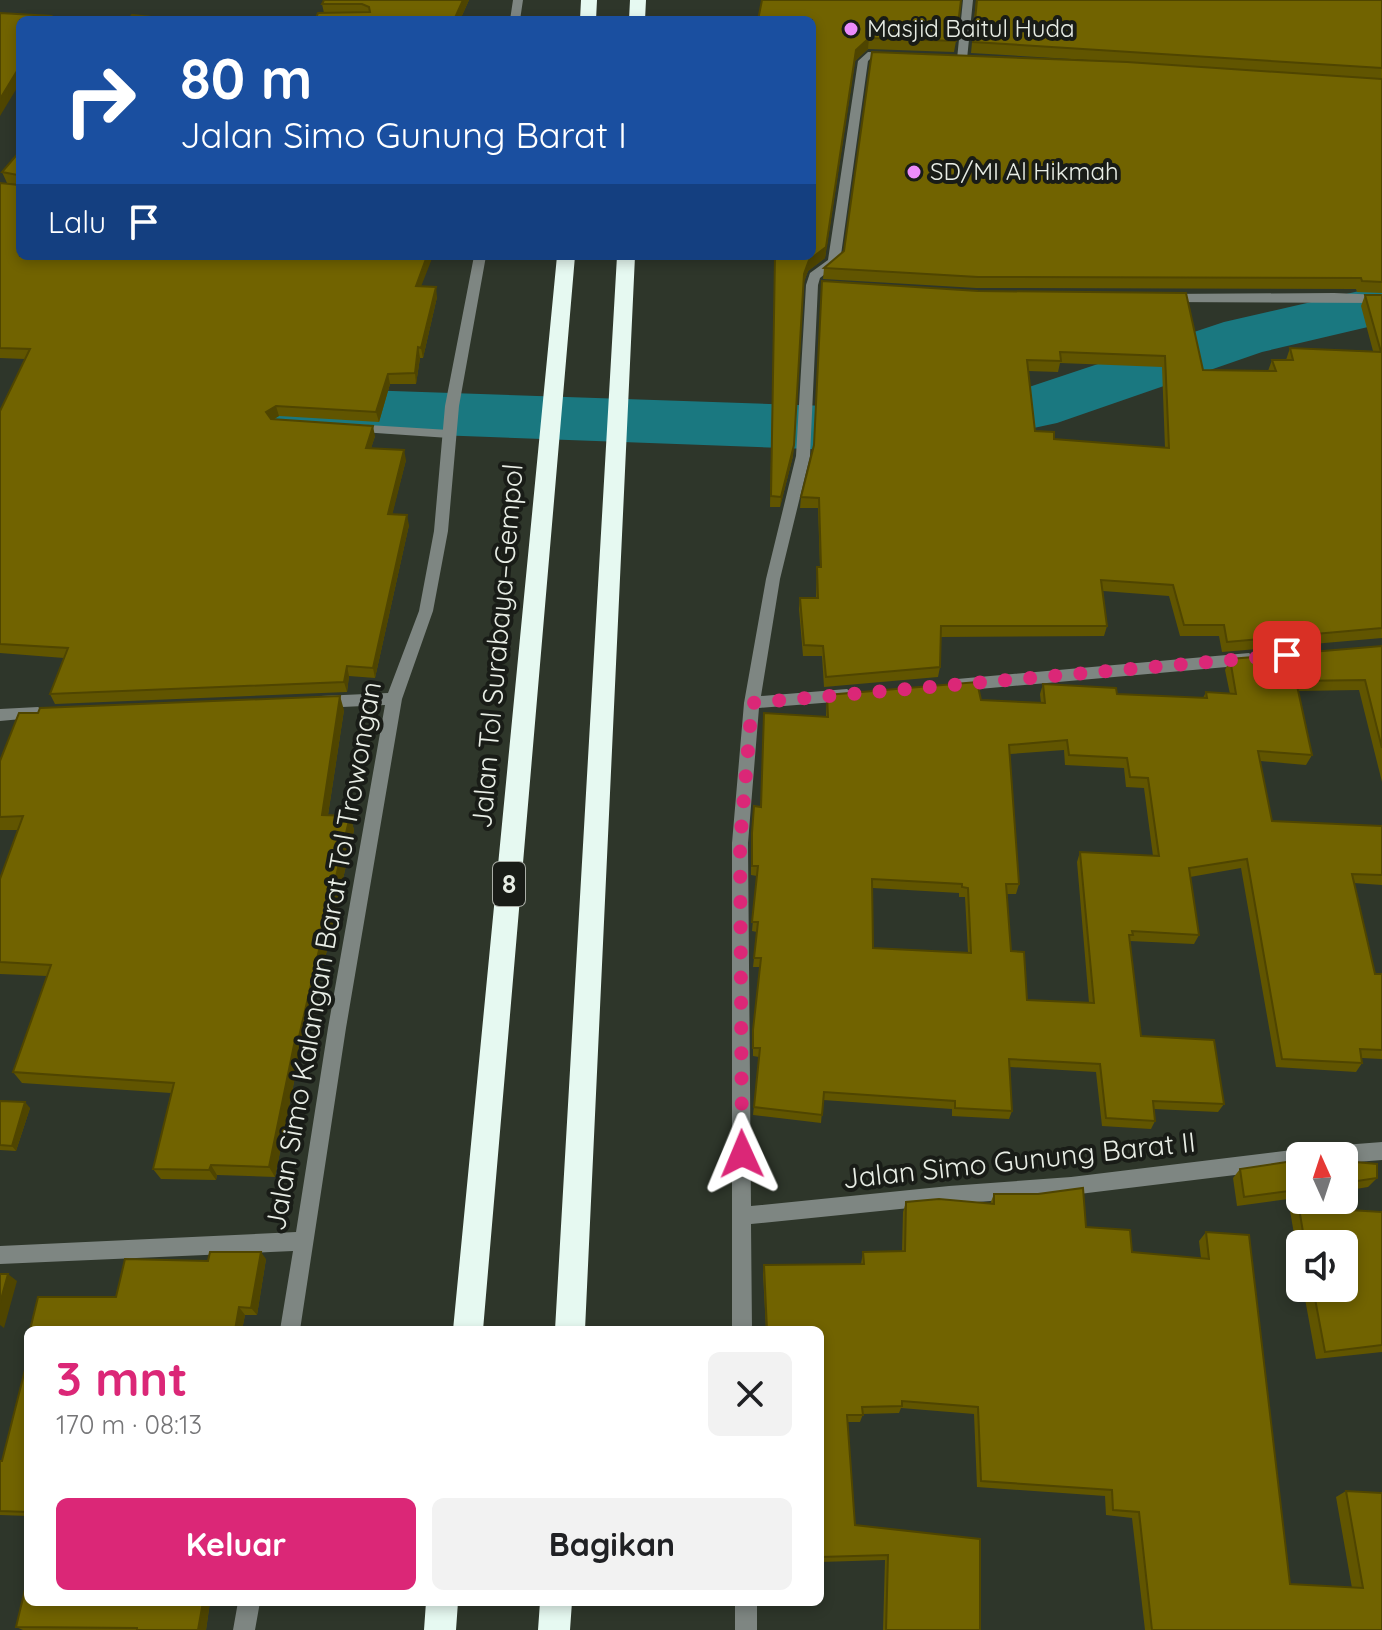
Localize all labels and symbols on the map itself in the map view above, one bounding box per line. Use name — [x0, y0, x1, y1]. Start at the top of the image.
place label: Masjid Baitul Huda — [867, 13, 1075, 43]
marker: Masjid Baitul Huda — [842, 20, 860, 38]
place label: SD/MI Al Hikmah — [930, 156, 1119, 186]
marker: SD/MI Al Hikmah — [905, 163, 923, 181]
street label: Jalan Tol Surabaya–Gempol — [463, 462, 530, 830]
pin — [1253, 621, 1321, 689]
street label: Jalan Simo Kalangan Barat Tol Trowongan — [257, 679, 388, 1233]
road number: 8 — [493, 862, 525, 906]
position arrow — [700, 1112, 784, 1196]
street label: Jalan Simo Gunung Barat II — [841, 1124, 1197, 1195]
north arrow — [1286, 1142, 1358, 1214]

